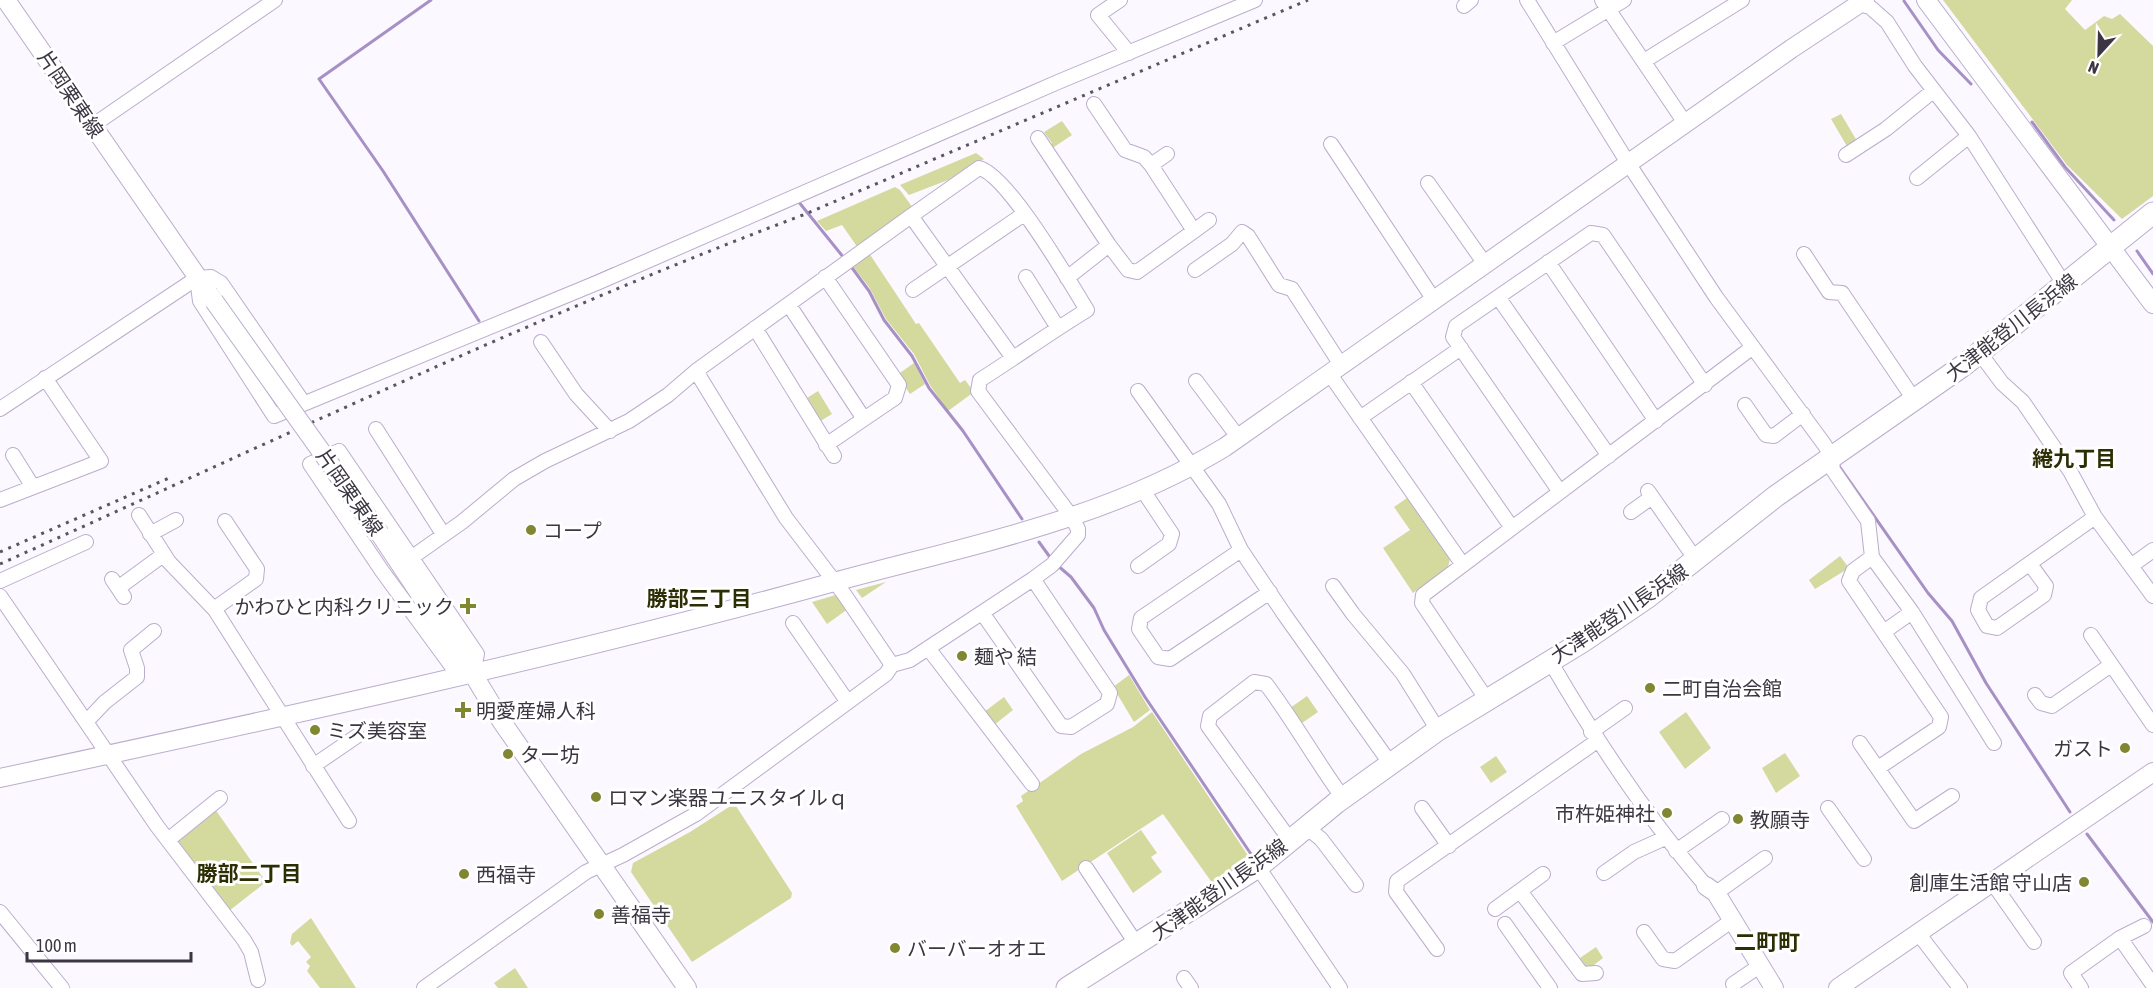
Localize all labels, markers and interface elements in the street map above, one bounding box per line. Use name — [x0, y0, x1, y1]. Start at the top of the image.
north arrow — [2069, 24, 2129, 84]
street label: 片岡栗東線 — [34, 46, 108, 142]
text: N — [2086, 58, 2101, 78]
street label: 大津能登川長浜線 — [1941, 269, 2081, 385]
street label: 片岡栗東線 — [312, 444, 388, 540]
district label: 綣九丁目 — [2032, 446, 2116, 470]
place label: コープ — [543, 519, 602, 542]
marker: コープ — [524, 523, 538, 537]
street label: 大津能登川長浜線 — [1546, 559, 1692, 667]
district label: 勝部三丁目 — [647, 586, 752, 610]
place label: かわひと内科クリニック — [235, 595, 454, 618]
marker: かわひと内科クリニック — [459, 597, 477, 615]
place label: 麺や 結 — [974, 645, 1037, 668]
marker: 麺や 結 — [955, 649, 969, 663]
place label: 二町自治会館 — [1662, 677, 1782, 700]
marker: 二町自治会館 — [1643, 681, 1657, 695]
place label: 明愛産婦人科 — [476, 699, 596, 722]
marker: 明愛産婦人科 — [454, 701, 472, 719]
place label: ミズ美容室 — [327, 719, 427, 742]
marker: ミズ美容室 — [308, 723, 322, 737]
place label: ガスト — [2053, 737, 2113, 760]
marker: ガスト — [2118, 741, 2132, 755]
place label: ター坊 — [520, 743, 580, 766]
marker: ター坊 — [501, 747, 515, 761]
place label: ロマン楽器ユニスタイルｑ — [608, 786, 848, 810]
marker: ロマン楽器ユニスタイルｑ — [589, 790, 603, 804]
place label: 市杵姫神社 — [1555, 802, 1655, 825]
marker: 市杵姫神社 — [1660, 806, 1674, 820]
place label: 教願寺 — [1750, 808, 1810, 831]
marker: 教願寺 — [1731, 812, 1745, 826]
street label: 大津能登川長浜線 — [1147, 834, 1291, 944]
district label: 勝部二丁目 — [197, 861, 302, 885]
place label: 西福寺 — [476, 863, 536, 886]
marker: 西福寺 — [457, 867, 471, 881]
place label: 創庫生活館 守山店 — [1909, 871, 2072, 894]
marker: 創庫生活館 守山店 — [2077, 875, 2091, 889]
place label: 善福寺 — [611, 903, 671, 926]
marker: 善福寺 — [592, 907, 606, 921]
scale bar — [27, 925, 190, 963]
district label: 二町町 — [1734, 929, 1800, 955]
text: 100 m — [36, 935, 77, 956]
place label: バーバーオオエ — [907, 937, 1047, 960]
marker: バーバーオオエ — [888, 941, 902, 955]

